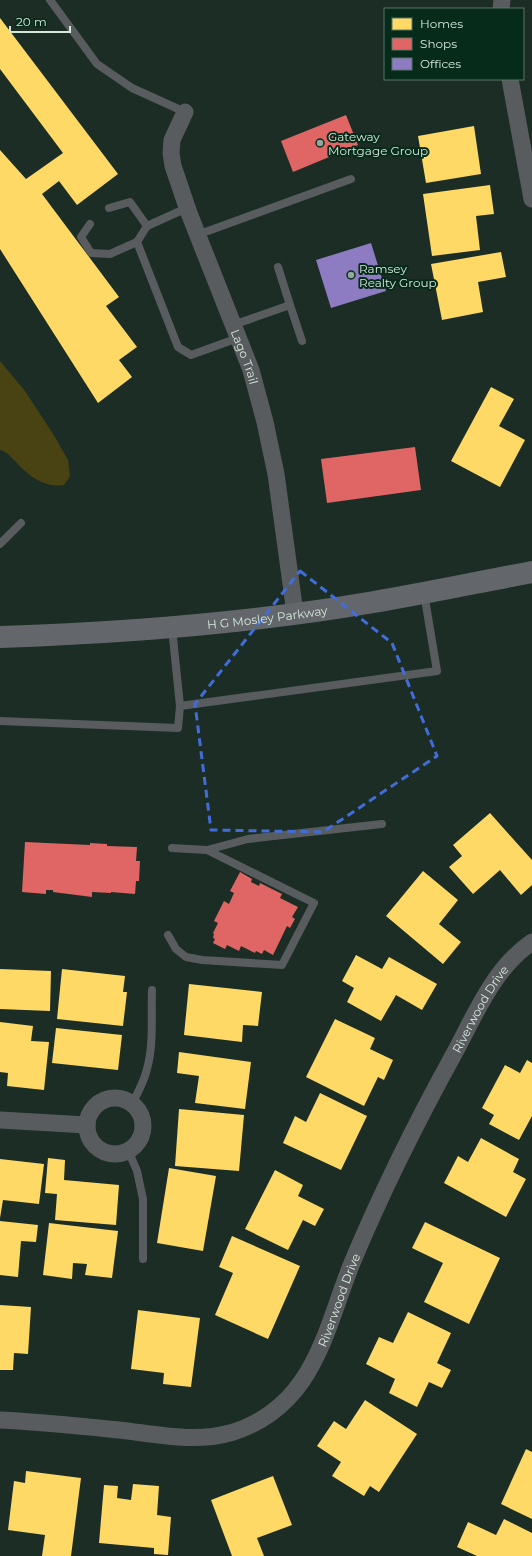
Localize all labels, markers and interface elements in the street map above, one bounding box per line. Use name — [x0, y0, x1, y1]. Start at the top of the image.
scale bar — [10, 8, 70, 34]
legend — [384, 8, 524, 80]
text: 20 m — [16, 14, 47, 29]
text: Homes — [420, 16, 463, 31]
text: Shops — [420, 36, 457, 51]
text: Offices — [420, 56, 461, 71]
place label: Gateway Mortgage Group — [328, 129, 428, 158]
marker: Gateway Mortgage Group — [315, 138, 325, 148]
place label: Ramsey Realty Group — [359, 261, 437, 290]
marker: Ramsey Realty Group — [346, 270, 356, 280]
street label: Lago Trail — [228, 327, 262, 386]
street label: H G Mosley Parkway — [206, 602, 329, 632]
street label: Riverwood Drive — [449, 962, 511, 1055]
street label: Riverwood Drive — [314, 1251, 363, 1349]

